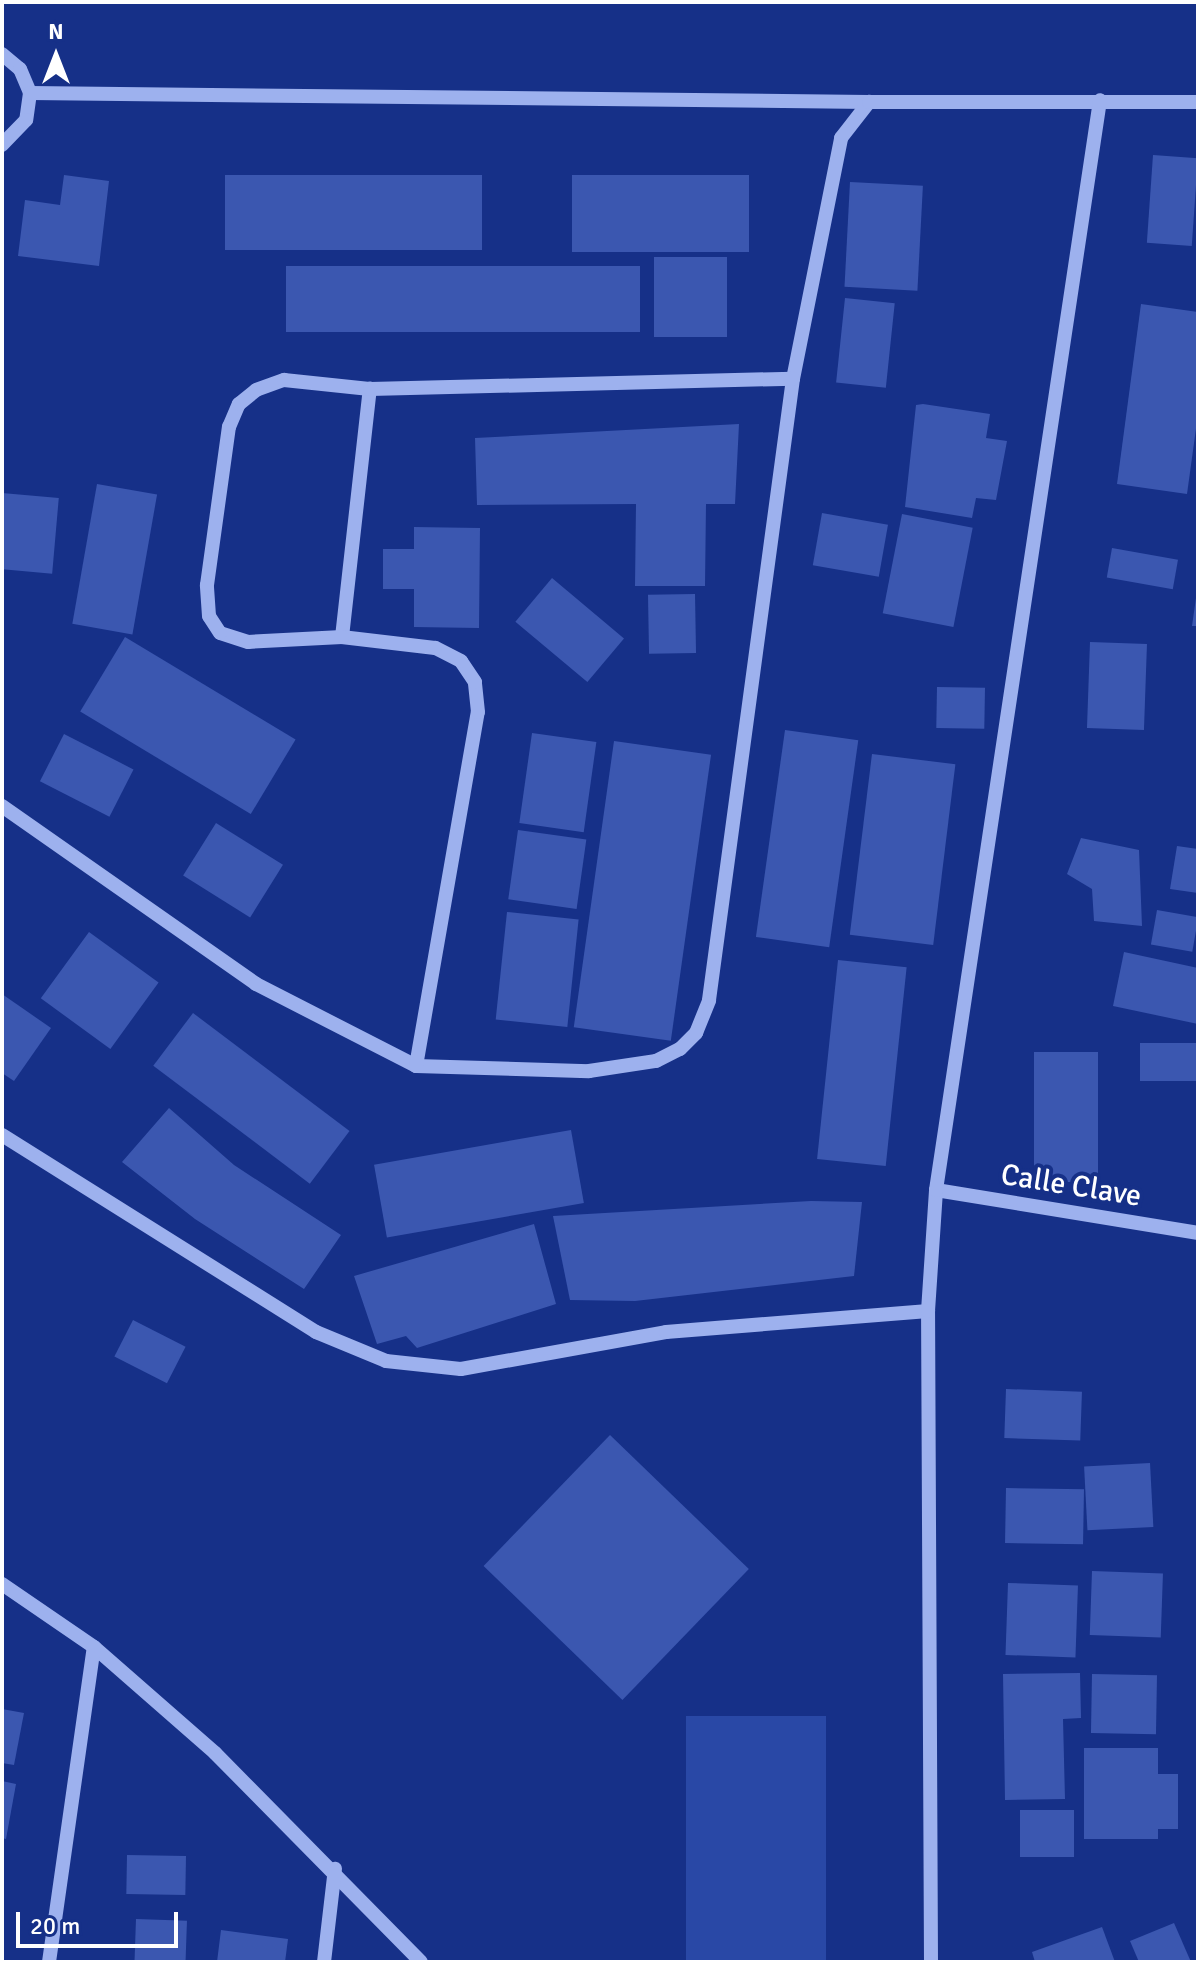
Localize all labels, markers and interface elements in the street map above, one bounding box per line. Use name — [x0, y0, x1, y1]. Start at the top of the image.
north arrow — [16, 16, 96, 96]
text: N — [48, 18, 64, 45]
street label: Calle Clave — [998, 1157, 1144, 1215]
scale bar — [20, 1896, 182, 1946]
text: 20 m — [30, 1911, 80, 1941]

